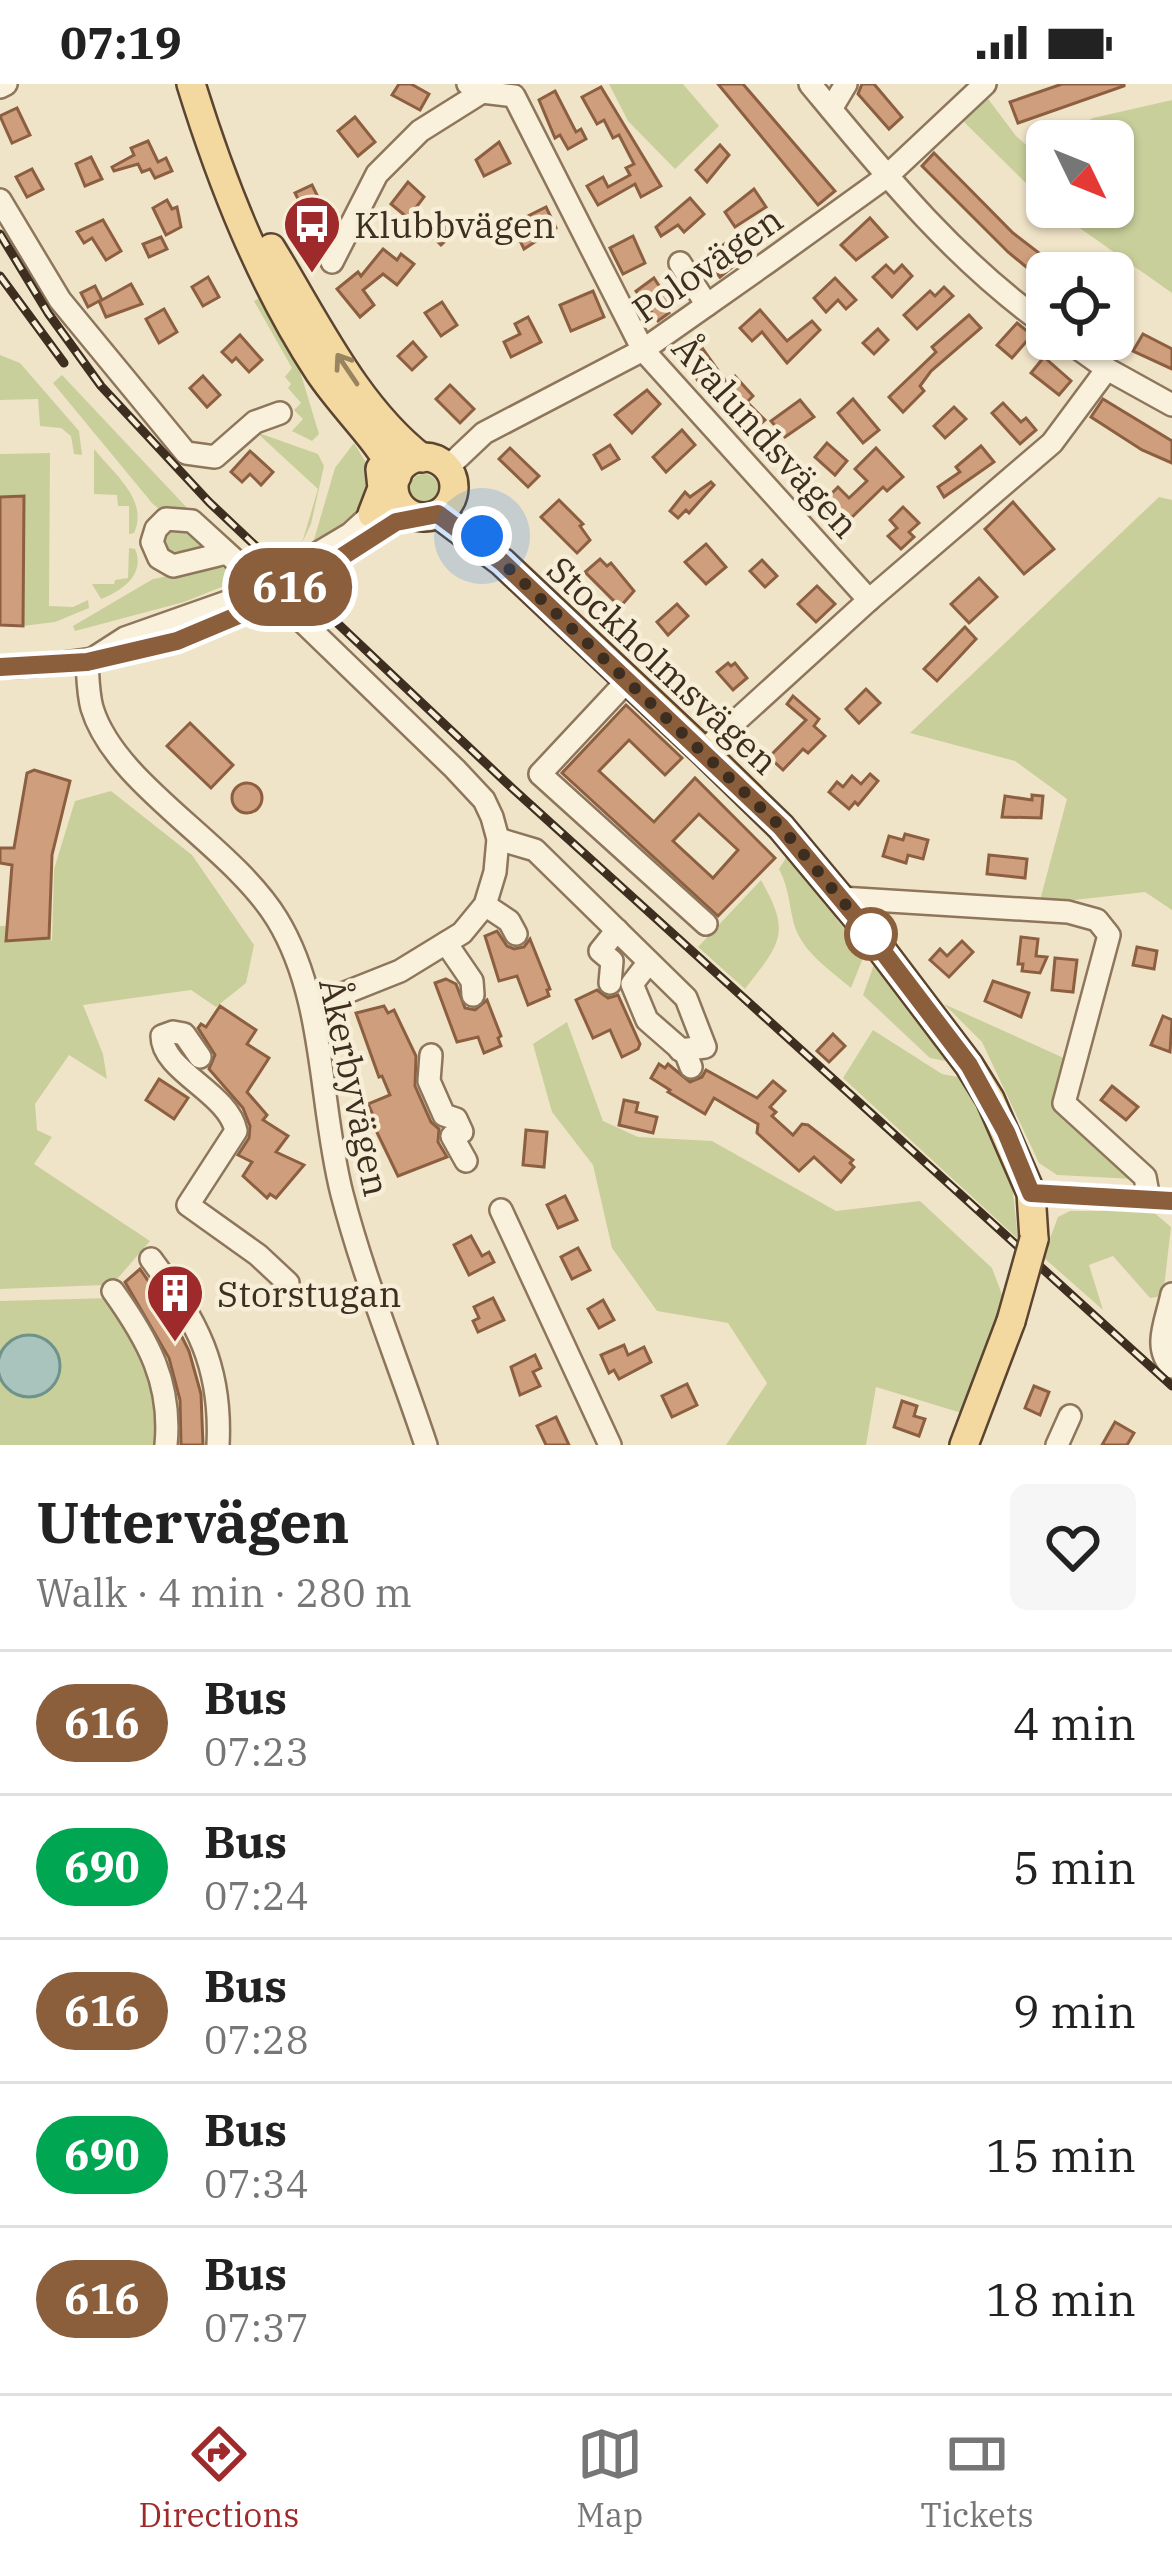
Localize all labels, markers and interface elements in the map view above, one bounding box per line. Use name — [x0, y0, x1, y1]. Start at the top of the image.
text: 07:19 — [60, 13, 182, 71]
north arrow — [1026, 120, 1134, 228]
map controls — [1026, 120, 1134, 360]
bus stop icon: Klubbvägen — [281, 193, 343, 275]
street label: Polovägen — [623, 195, 791, 333]
place label: Klubbvägen — [354, 201, 555, 248]
button: locate — [1026, 252, 1134, 360]
street label: Åvalundsvägen — [662, 325, 870, 547]
one-way arrow — [335, 352, 360, 386]
your location — [452, 506, 512, 566]
street label: Stockholmsvägen — [538, 546, 788, 784]
line badge: 616 — [221, 548, 359, 626]
text: 616 — [252, 559, 328, 614]
unlabelled marker — [846, 909, 896, 959]
street label: Åkerbyvägen — [309, 974, 401, 1200]
building icon: Storstugan — [144, 1262, 206, 1344]
place label: Storstugan — [217, 1270, 402, 1317]
button: heart — [1010, 1484, 1136, 1610]
text: Uttervägen — [36, 1485, 350, 1559]
text: Walk · 4 min · 280 m — [36, 1567, 412, 1618]
text: Bus — [204, 1668, 287, 1726]
text: 4 min — [1013, 1694, 1136, 1752]
text: 616 — [64, 1695, 140, 1750]
text: 07:23 — [204, 1726, 309, 1777]
text: Bus — [204, 1812, 287, 1870]
text: 5 min — [1013, 1838, 1136, 1896]
text: 690 — [64, 1839, 140, 1894]
text: 07:24 — [204, 1870, 309, 1921]
text: Bus — [204, 1956, 287, 2014]
text: 9 min — [1013, 1982, 1136, 2040]
text: 616 — [64, 1983, 140, 2038]
text: 07:28 — [204, 2014, 309, 2065]
text: Bus — [204, 2100, 287, 2158]
text: 15 min — [986, 2126, 1136, 2184]
text: 690 — [64, 2127, 140, 2182]
text: 07:34 — [204, 2158, 309, 2209]
text: Bus — [204, 2244, 287, 2302]
text: 18 min — [986, 2270, 1136, 2328]
text: 616 — [64, 2271, 140, 2326]
text: 07:37 — [204, 2302, 309, 2353]
tab: Directions — [138, 2421, 299, 2536]
tab: Map — [576, 2421, 643, 2536]
tab: Tickets — [920, 2421, 1034, 2536]

